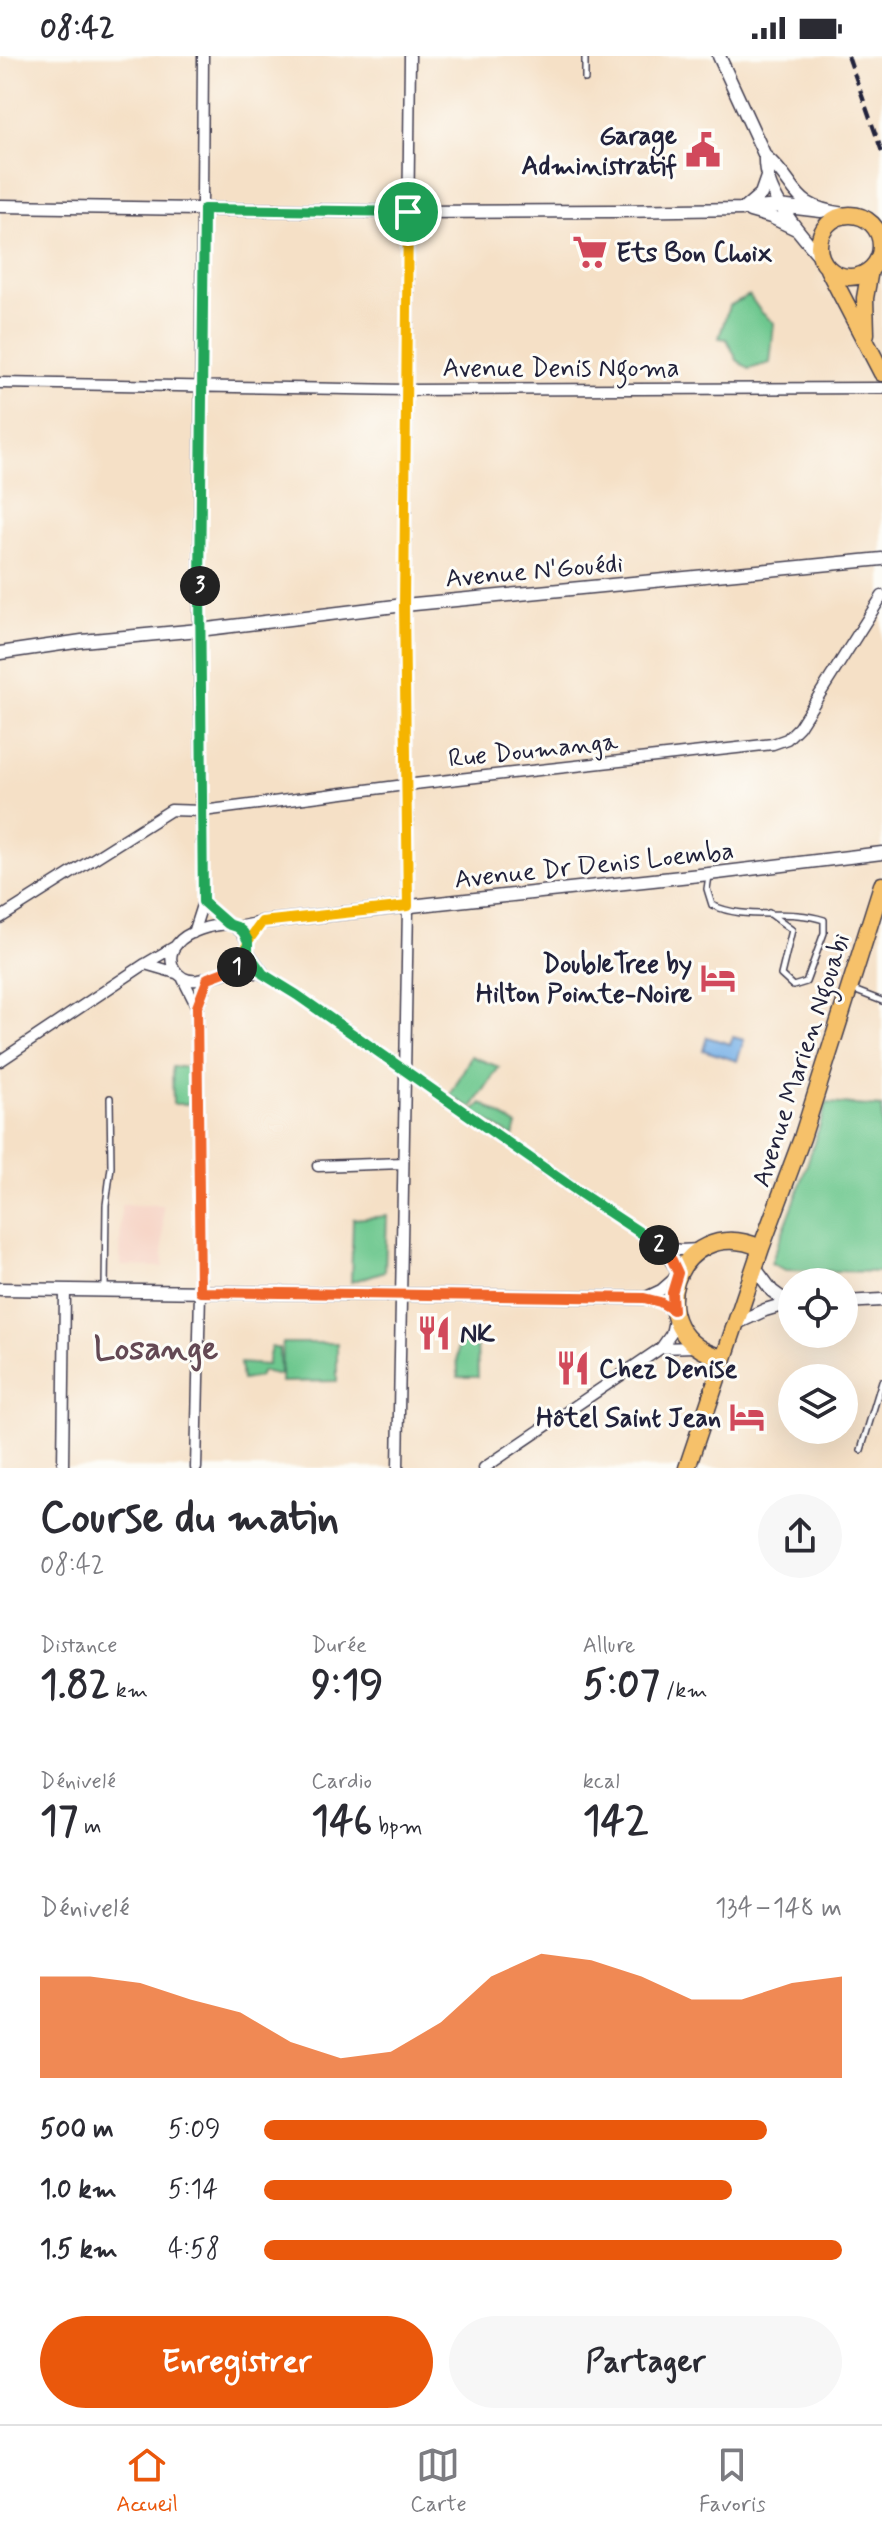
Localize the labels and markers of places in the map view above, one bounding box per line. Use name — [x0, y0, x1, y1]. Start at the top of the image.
place label: Garage Administratif — [522, 120, 677, 184]
public building icon: Garage Administratif — [684, 131, 722, 169]
pin — [374, 178, 442, 246]
supermarket icon: Ets Bon Choix — [571, 233, 609, 271]
place label: Ets Bon Choix — [616, 237, 773, 271]
pin: 3 — [180, 566, 220, 606]
pin: 1 — [217, 947, 257, 987]
place label: DoubleTree by Hilton Pointe-Noire — [476, 948, 692, 1012]
hotel icon: DoubleTree by Hilton Pointe-Noire — [699, 959, 737, 997]
pin: 2 — [639, 1225, 679, 1265]
restaurant icon: NK — [415, 1314, 453, 1352]
place label: NK — [460, 1318, 495, 1352]
restaurant icon: Chez Denise — [554, 1349, 592, 1387]
place label: Chez Denise — [599, 1353, 738, 1387]
hotel icon: Hôtel Saint Jean — [728, 1398, 766, 1436]
place label: Hôtel Saint Jean — [536, 1402, 721, 1436]

